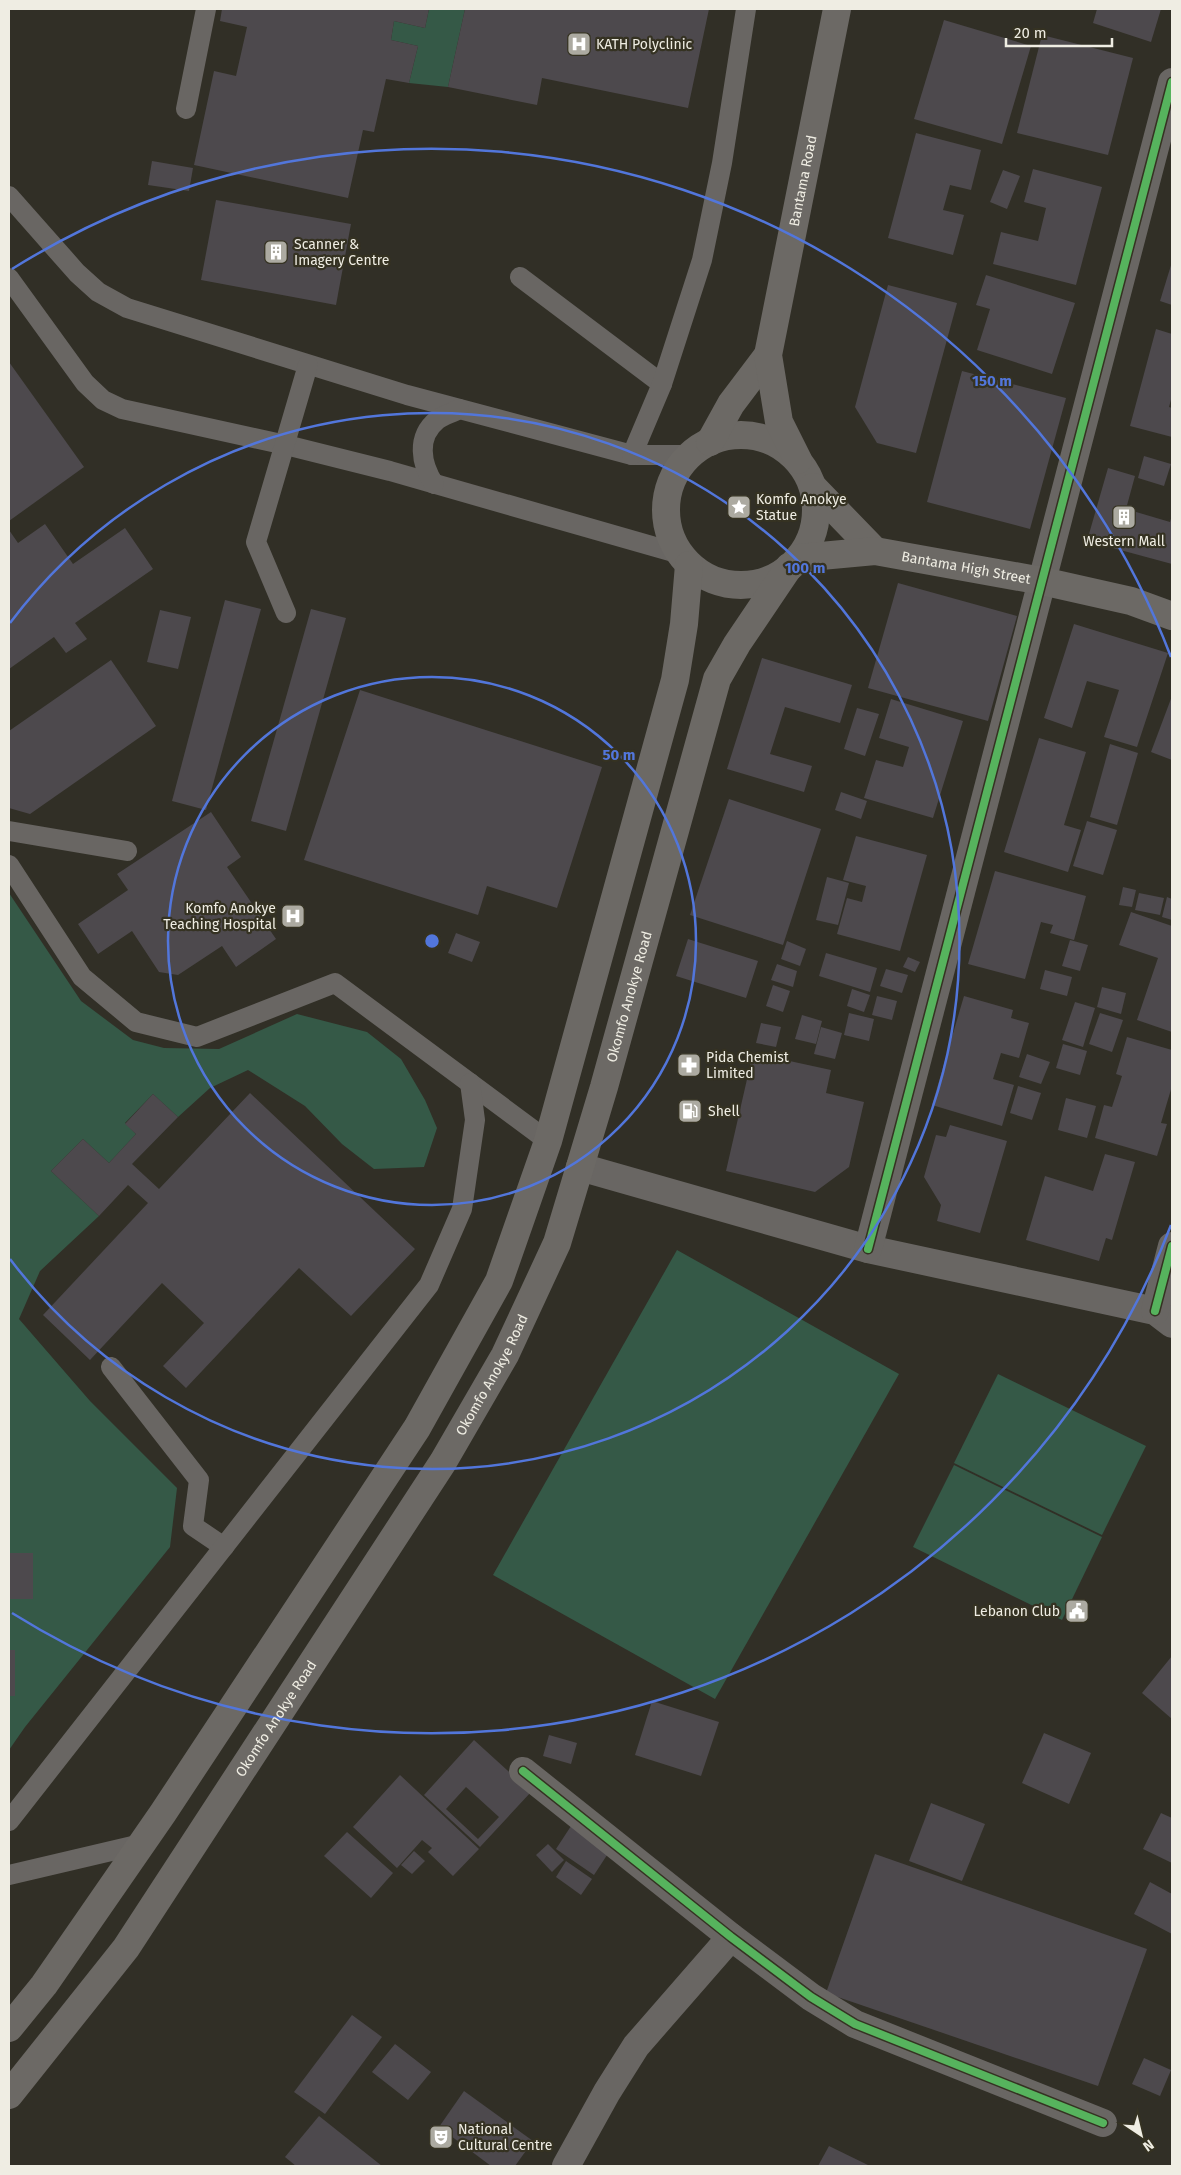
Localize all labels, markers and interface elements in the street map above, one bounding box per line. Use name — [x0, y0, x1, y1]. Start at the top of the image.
scale bar — [1006, 15, 1112, 47]
text: 20 m — [1014, 24, 1047, 42]
hospital icon: KATH Polyclinic — [566, 31, 592, 57]
place label: KATH Polyclinic — [596, 36, 693, 53]
street label: Bantama Road — [785, 134, 820, 228]
place label: Scanner & Imagery Centre — [294, 236, 389, 269]
building icon: Scanner & Imagery Centre — [263, 239, 289, 265]
text: 150 m — [972, 372, 1012, 390]
place label: Komfo Anokye Statue — [756, 491, 847, 524]
place icon: Komfo Anokye Statue — [726, 494, 752, 520]
building icon: Western Mall — [1111, 504, 1137, 530]
place label: Western Mall — [1083, 533, 1165, 550]
street label: Bantama High Street — [900, 547, 1033, 588]
text: 100 m — [785, 559, 825, 577]
text: 50 m — [602, 746, 636, 764]
place label: Komfo Anokye Teaching Hospital — [163, 900, 276, 933]
hospital icon: Komfo Anokye Teaching Hospital — [280, 903, 306, 929]
street label: Okomfo Anokye Road — [603, 929, 655, 1064]
centre of rings — [423, 932, 441, 950]
place label: Pida Chemist Limited — [706, 1049, 790, 1082]
pharmacy icon: Pida Chemist Limited — [676, 1052, 702, 1078]
fuel station icon: Shell — [677, 1098, 703, 1124]
place label: Shell — [708, 1103, 740, 1120]
street label: Okomfo Anokye Road — [452, 1312, 531, 1438]
public building icon: Lebanon Club — [1064, 1598, 1090, 1624]
place label: Lebanon Club — [973, 1603, 1060, 1620]
street label: Okomfo Anokye Road — [232, 1657, 320, 1780]
north arrow — [1116, 2110, 1166, 2160]
place label: National Cultural Centre — [458, 2121, 552, 2154]
theatre icon: National Cultural Centre — [428, 2124, 454, 2150]
text: N — [1139, 2136, 1157, 2155]

